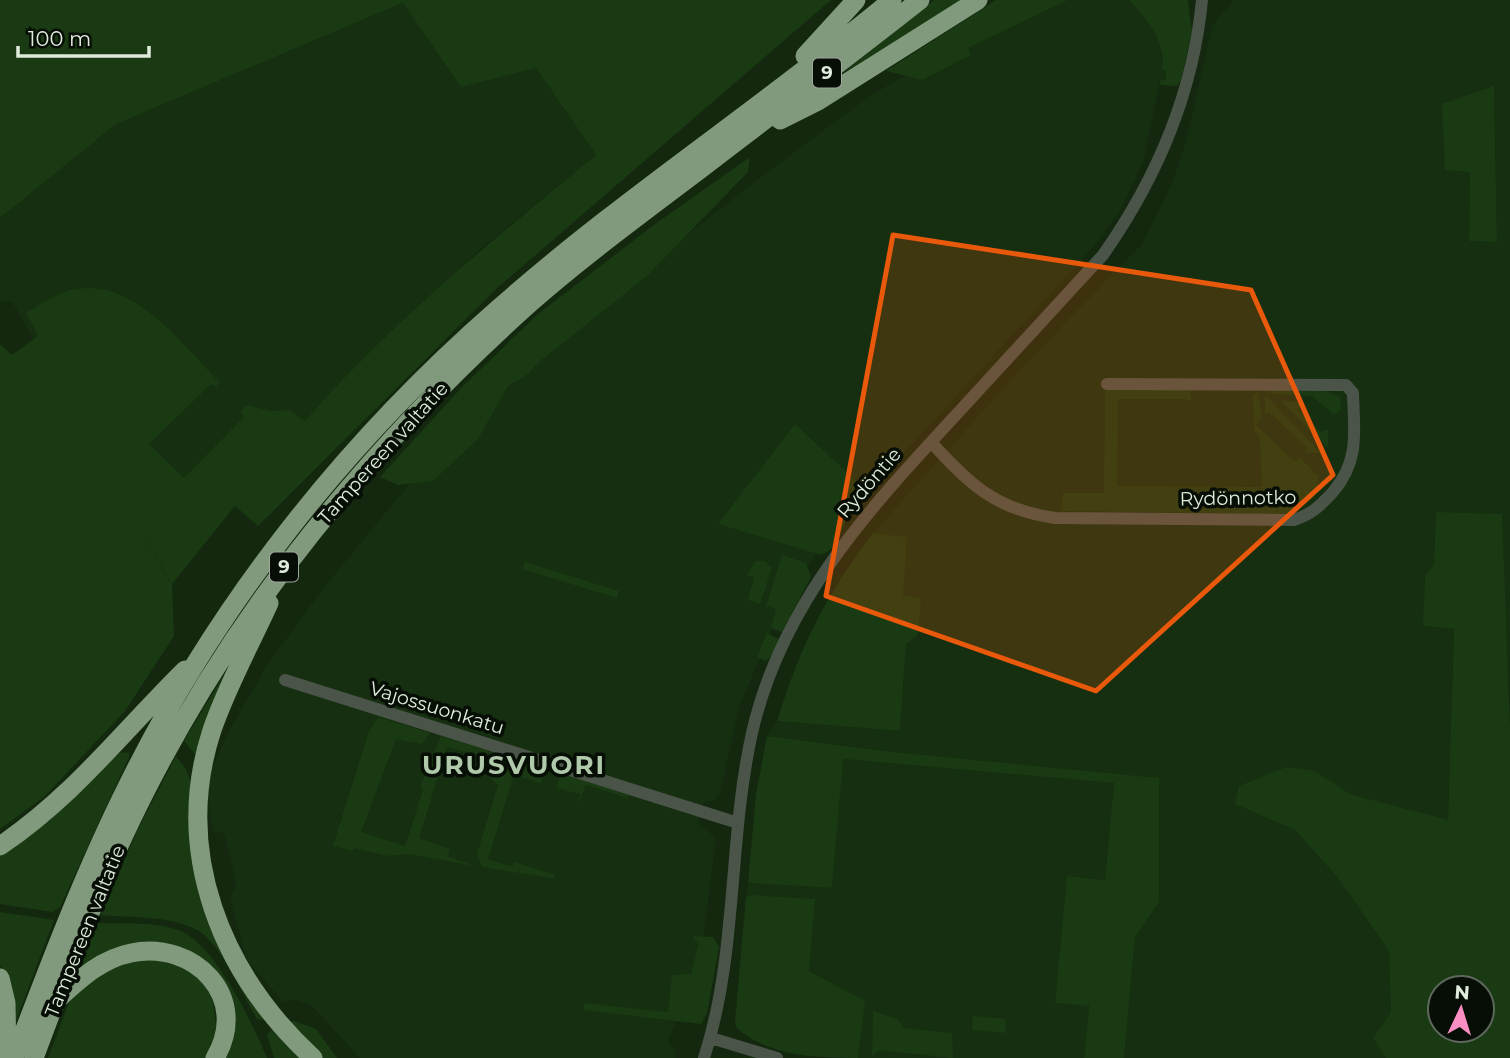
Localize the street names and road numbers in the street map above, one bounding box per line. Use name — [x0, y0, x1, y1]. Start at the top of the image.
road number: 9 — [813, 58, 841, 88]
street label: Tampereen valtatie — [313, 377, 453, 529]
street label: Rydöntie — [832, 443, 906, 523]
street label: Rydönnotko — [1179, 485, 1297, 511]
road number: 9 — [270, 552, 298, 582]
street label: Vajossuonkatu — [367, 677, 507, 739]
street label: Tampereen valtatie — [40, 842, 130, 1020]

